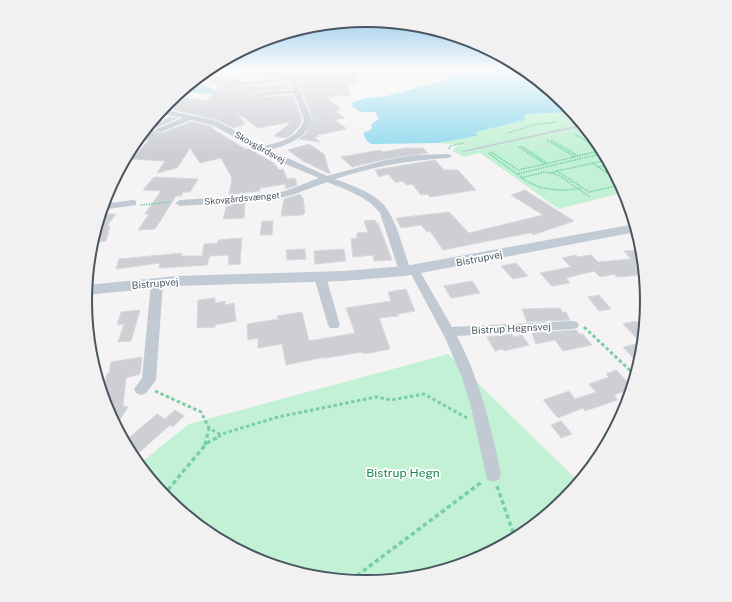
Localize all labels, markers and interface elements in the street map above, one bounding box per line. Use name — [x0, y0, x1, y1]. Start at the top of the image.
street label: Skovgårdsvej — [233, 129, 287, 165]
street label: Skovgårdsvænget — [204, 189, 281, 207]
street label: Bistrupvej — [455, 248, 503, 268]
street label: Bistrupvej — [131, 275, 179, 291]
street label: Bistrup Hegnsvej — [471, 320, 551, 336]
park label: Bistrup Hegn — [366, 466, 440, 480]

